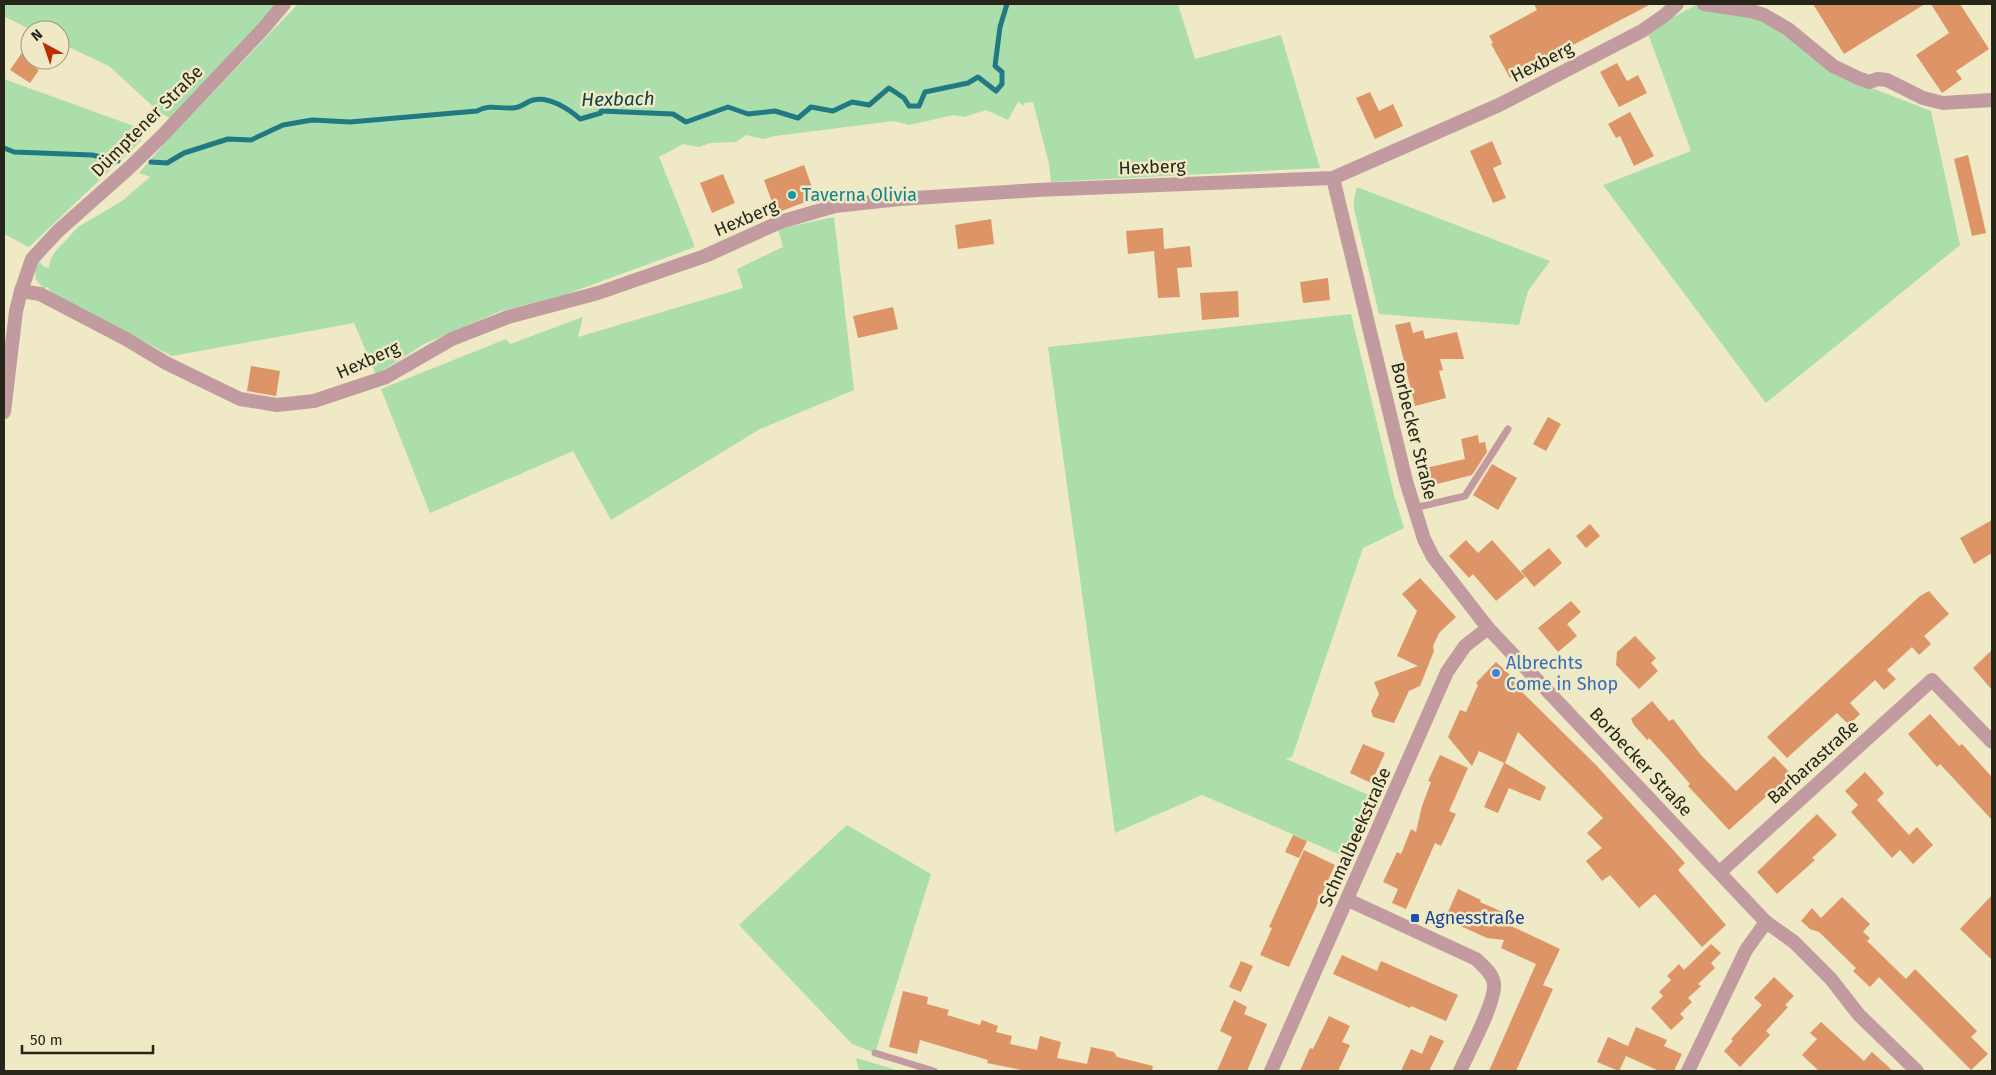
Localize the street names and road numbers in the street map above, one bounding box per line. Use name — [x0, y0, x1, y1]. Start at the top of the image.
street label: Hexberg — [1507, 37, 1577, 87]
street label: Dümptener Straße — [86, 60, 208, 182]
street label: Hexberg — [1118, 155, 1187, 179]
street label: Hexberg — [711, 195, 782, 241]
street label: Hexberg — [333, 336, 404, 384]
street label: Borbecker Straße — [1386, 360, 1442, 502]
street label: Borbecker Straße — [1585, 703, 1697, 821]
street label: Barbarastraße — [1763, 715, 1863, 809]
street label: Schmalbeekstraße — [1314, 764, 1396, 910]

